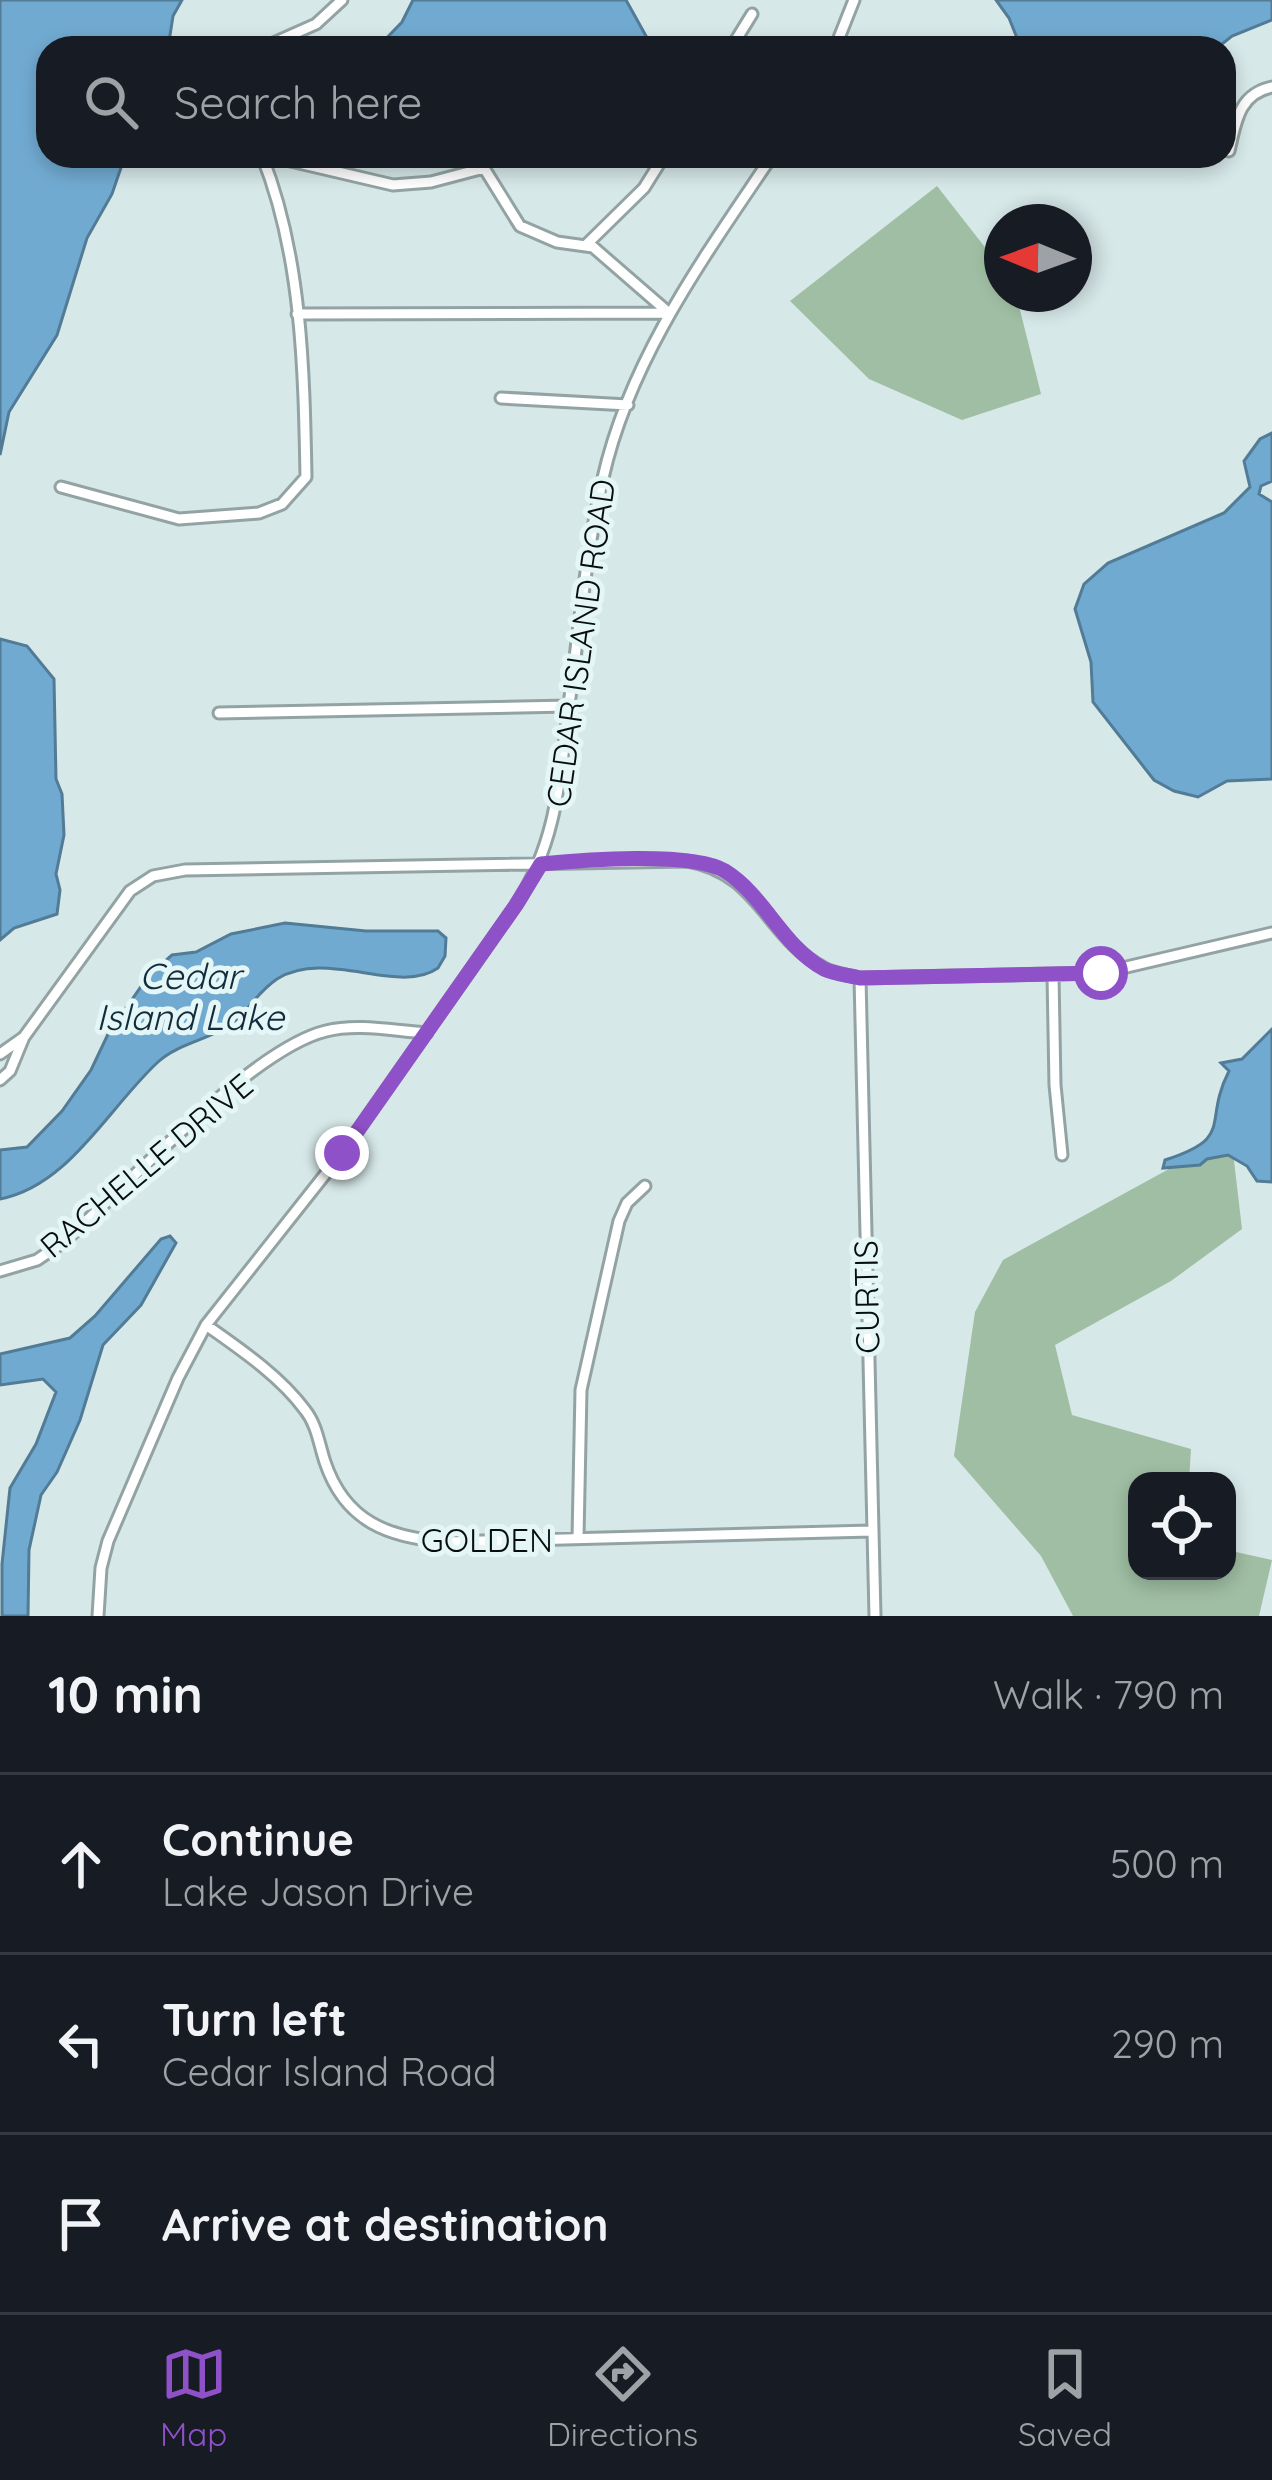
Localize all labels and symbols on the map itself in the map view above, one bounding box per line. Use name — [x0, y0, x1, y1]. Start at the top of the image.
north arrow — [984, 204, 1092, 312]
street label: CEDAR ISLAND ROAD — [537, 476, 623, 810]
route start — [1074, 946, 1128, 1000]
water label: Cedar Island Lake — [96, 953, 286, 1039]
street label: RACHELLE DRIVE — [31, 1064, 261, 1266]
route end — [315, 1126, 369, 1180]
street label: CURTIS — [845, 1240, 887, 1354]
street label: GOLDEN — [421, 1519, 553, 1560]

